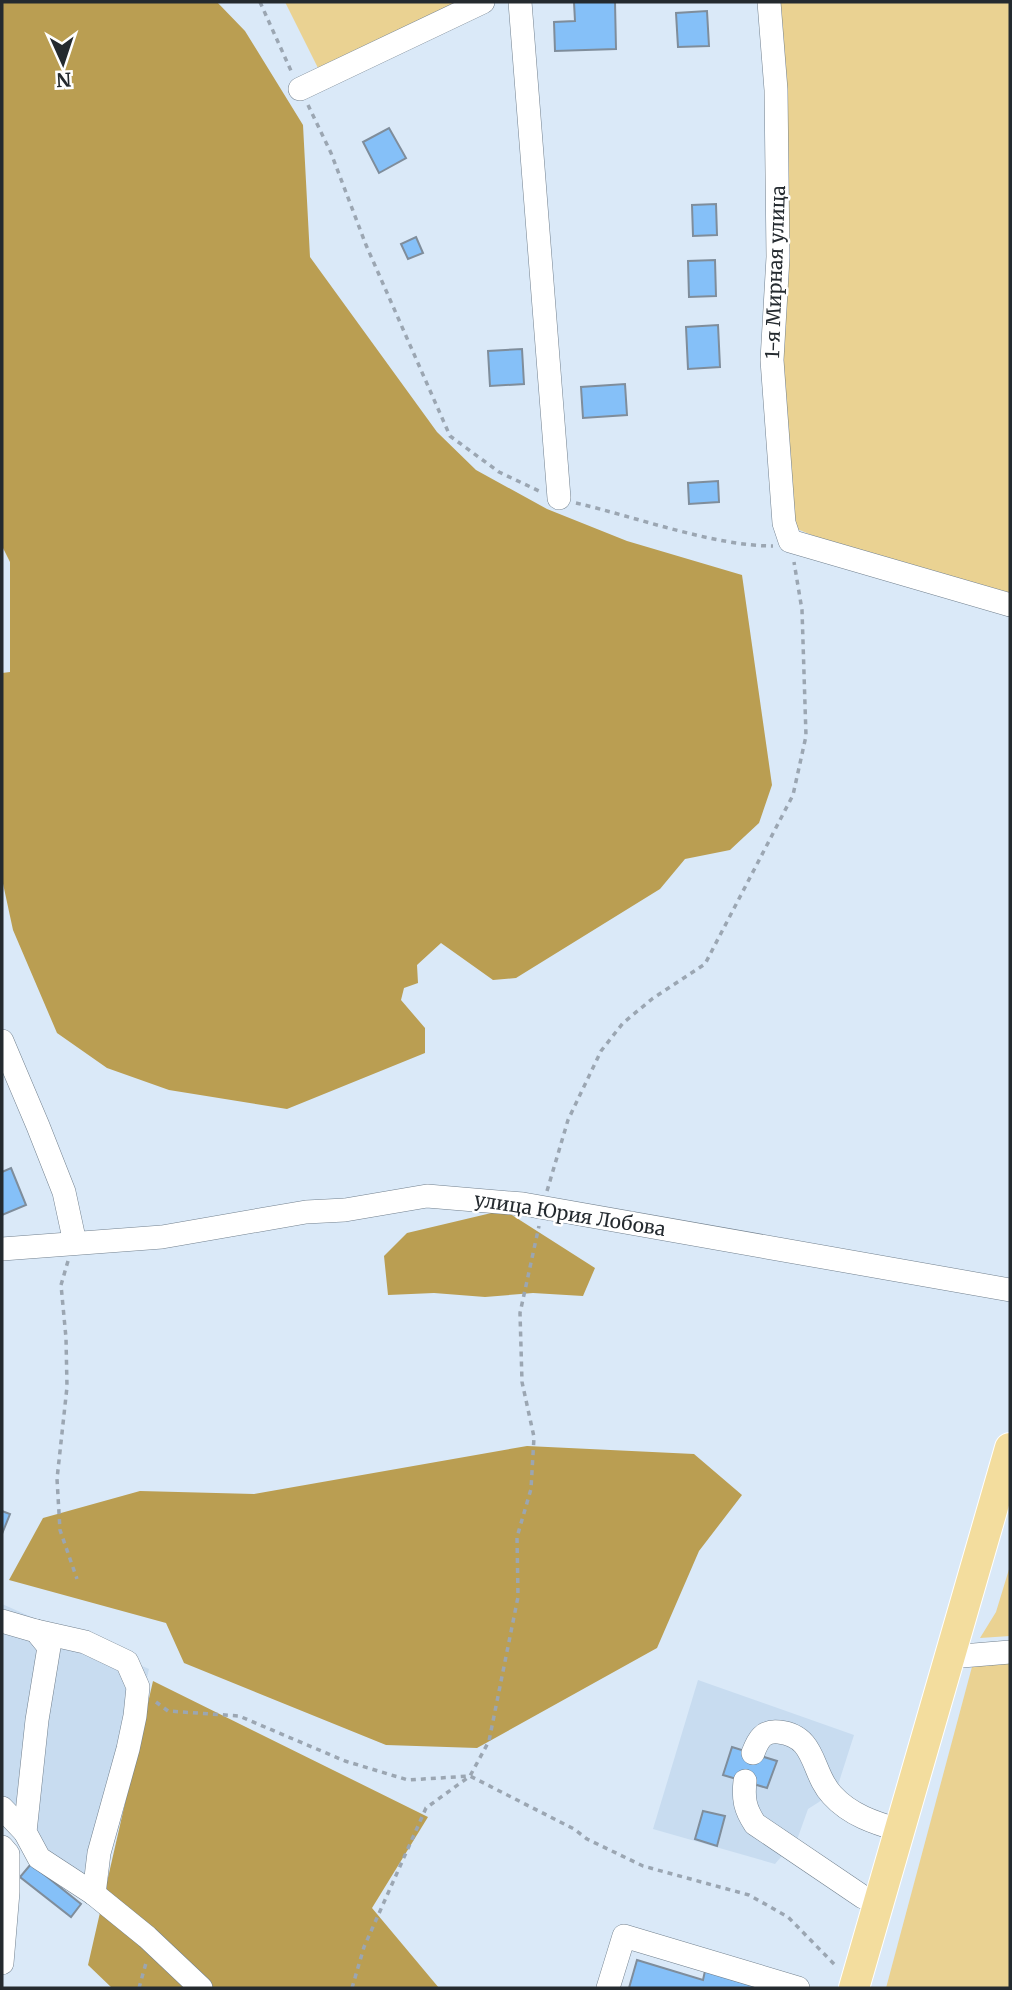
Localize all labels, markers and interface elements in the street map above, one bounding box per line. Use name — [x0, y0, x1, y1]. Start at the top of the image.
north arrow — [28, 28, 98, 98]
text: N — [56, 68, 72, 92]
street label: 1-я Мирная улица — [760, 185, 790, 359]
street label: улица Юрия Лобова — [473, 1187, 667, 1241]

